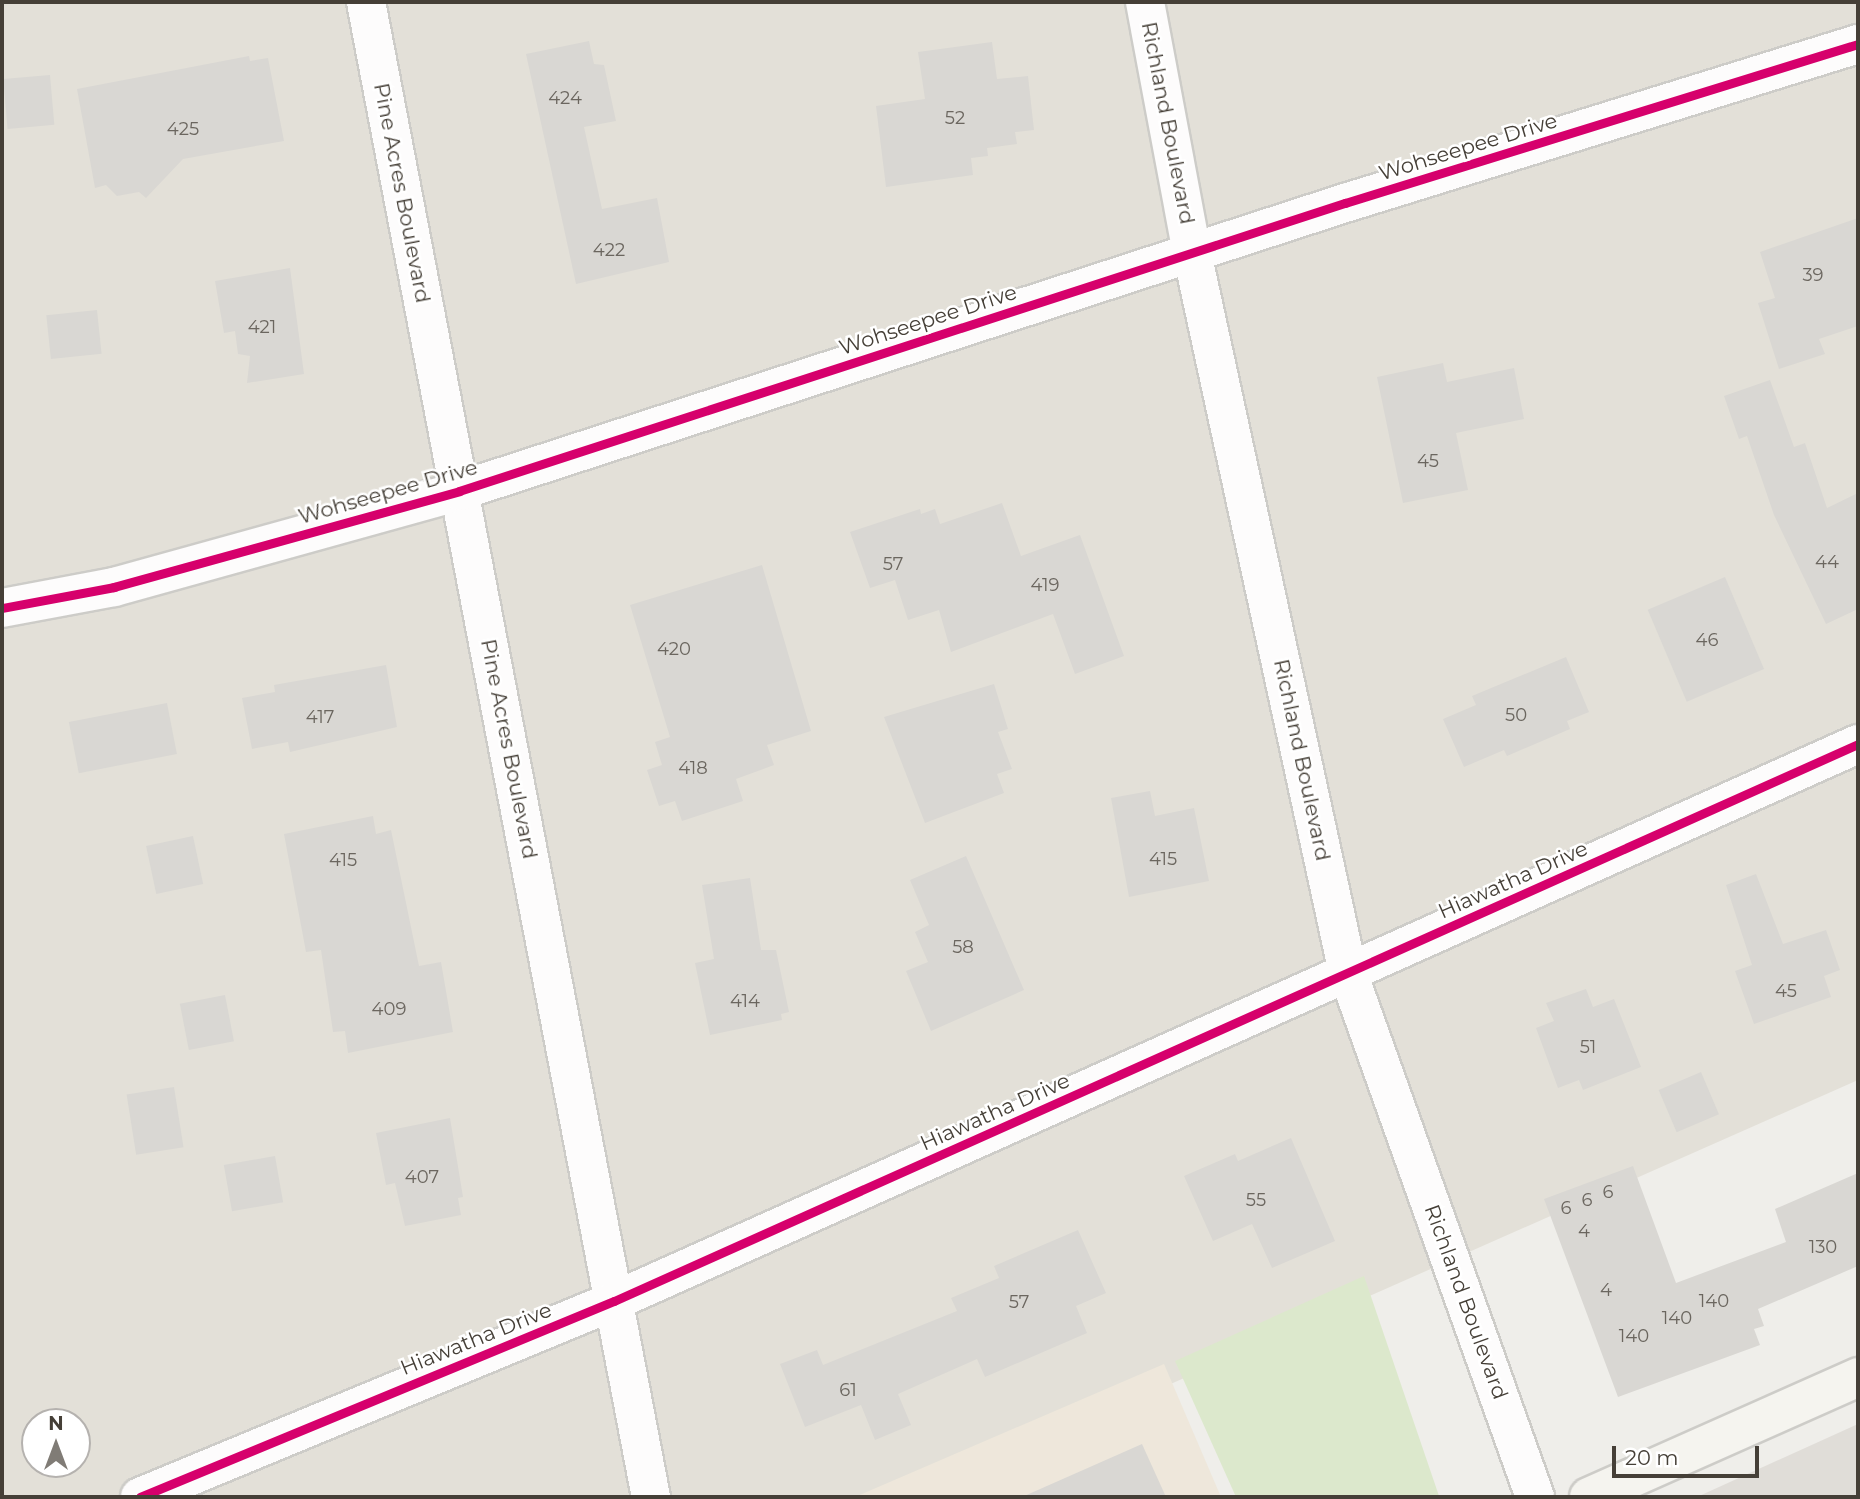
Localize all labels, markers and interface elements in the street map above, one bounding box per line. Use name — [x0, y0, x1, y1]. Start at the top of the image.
street label: Richland Boulevard — [1136, 20, 1200, 226]
street label: Pine Acres Boulevard — [368, 81, 436, 305]
house number: 424 — [548, 87, 582, 109]
house number: 52 — [945, 107, 965, 129]
street label: Wohseepee Drive — [1376, 108, 1560, 186]
house number: 425 — [167, 118, 199, 140]
house number: 422 — [593, 239, 625, 261]
house number: 39 — [1802, 264, 1824, 286]
street label: Wohseepee Drive — [836, 279, 1020, 361]
house number: 421 — [248, 316, 276, 338]
house number: 45 — [1417, 450, 1439, 472]
street label: Wohseepee Drive — [295, 454, 481, 530]
house number: 44 — [1815, 551, 1839, 573]
house number: 57 — [883, 553, 903, 575]
house number: 419 — [1031, 574, 1059, 596]
house number: 46 — [1696, 629, 1718, 651]
street label: Pine Acres Boulevard — [475, 637, 543, 861]
house number: 420 — [657, 638, 691, 660]
street label: Richland Boulevard — [1268, 657, 1336, 863]
house number: 50 — [1505, 704, 1527, 726]
house number: 417 — [306, 706, 334, 728]
house number: 418 — [678, 757, 708, 779]
street label: Hiawatha Drive — [1434, 836, 1592, 924]
house number: 415 — [1149, 848, 1177, 870]
house number: 415 — [329, 849, 357, 871]
house number: 58 — [952, 936, 974, 958]
house number: 45 — [1775, 980, 1797, 1002]
house number: 414 — [730, 990, 760, 1012]
house number: 409 — [372, 998, 406, 1020]
house number: 51 — [1580, 1036, 1596, 1058]
street label: Hiawatha Drive — [916, 1068, 1074, 1156]
house number: 407 — [405, 1166, 439, 1188]
house number: 6 — [1603, 1181, 1613, 1203]
house number: 55 — [1246, 1189, 1266, 1211]
house number: 6 — [1582, 1189, 1592, 1211]
house number: 6 — [1561, 1197, 1571, 1219]
street label: Richland Boulevard — [1419, 1201, 1513, 1403]
house number: 4 — [1578, 1220, 1590, 1242]
house number: 130 — [1809, 1236, 1837, 1258]
house number: 4 — [1600, 1279, 1612, 1301]
house number: 140 — [1699, 1290, 1729, 1312]
house number: 57 — [1009, 1291, 1029, 1313]
street label: Hiawatha Drive — [397, 1297, 555, 1381]
house number: 140 — [1662, 1307, 1692, 1329]
house number: 140 — [1619, 1325, 1649, 1347]
house number: 61 — [839, 1379, 857, 1401]
north arrow — [21, 1408, 91, 1478]
text: N — [48, 1412, 64, 1435]
scale bar — [1615, 1432, 1762, 1476]
text: 20 m — [1625, 1445, 1679, 1470]

